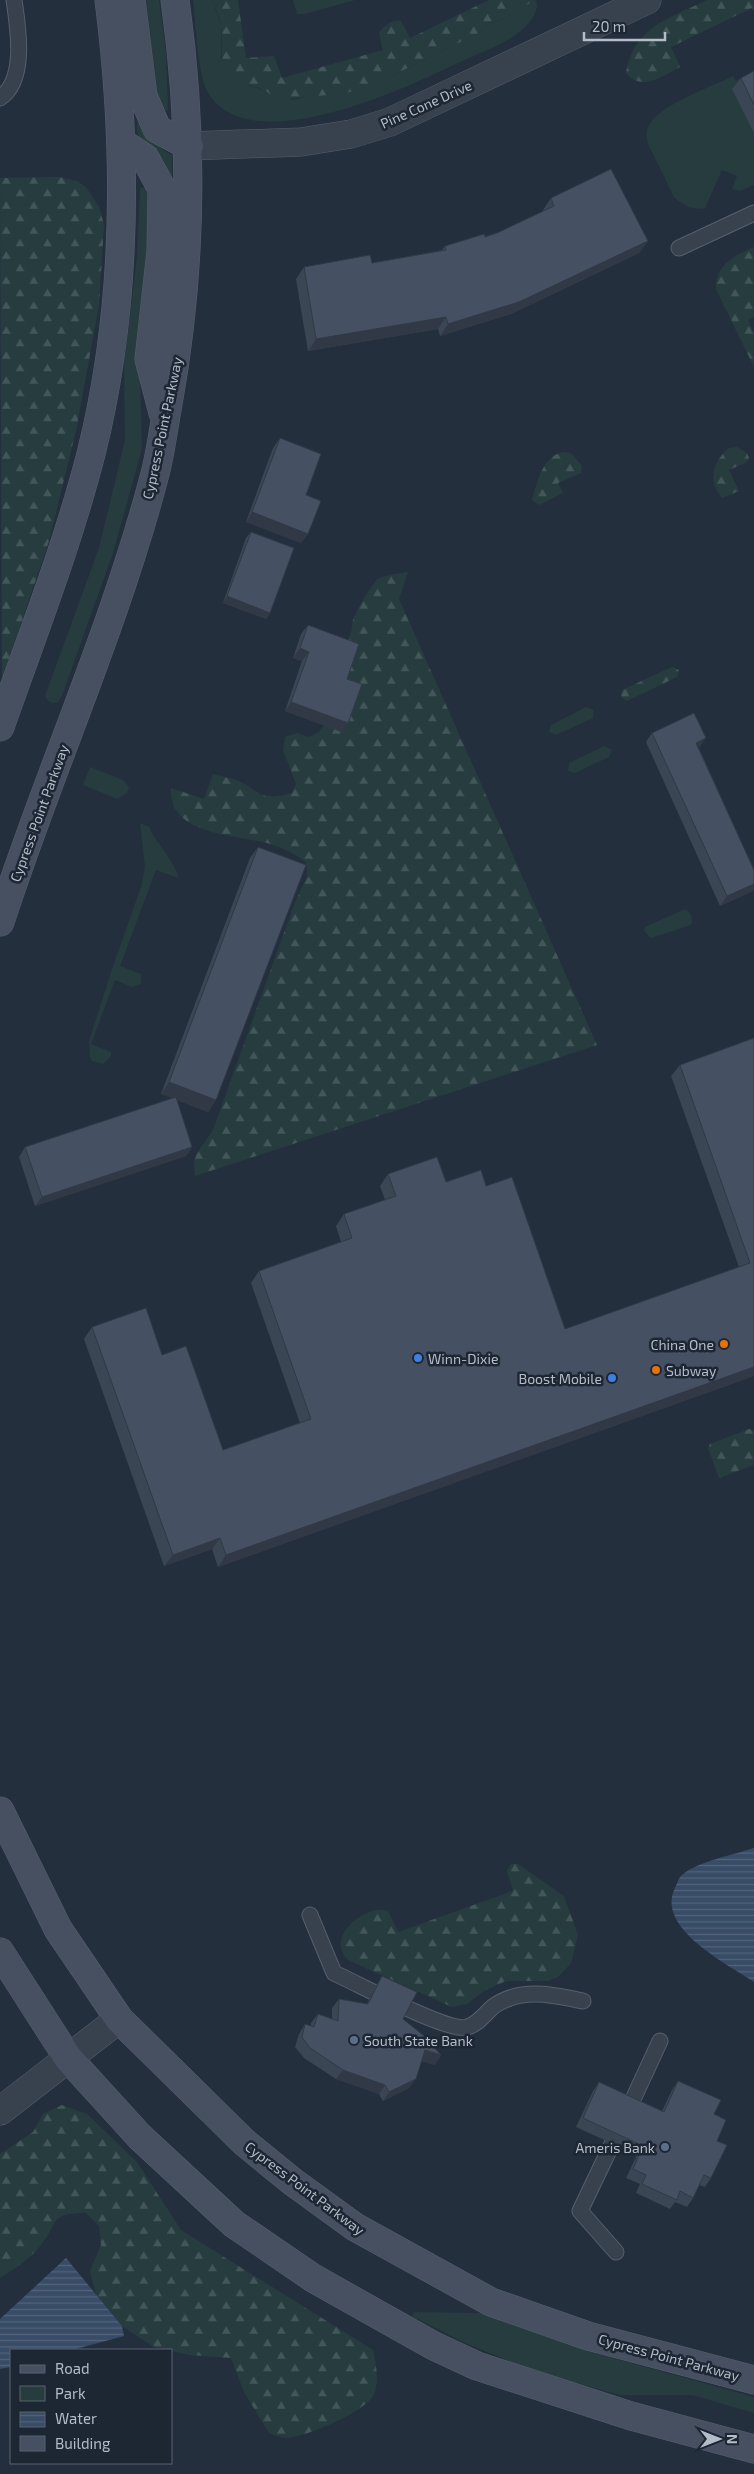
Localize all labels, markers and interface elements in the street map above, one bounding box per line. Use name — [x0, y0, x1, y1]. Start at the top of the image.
scale bar — [584, 10, 665, 42]
text: 20 m — [592, 17, 626, 35]
street label: Pine Cone Drive — [378, 76, 474, 132]
street label: Cypress Point Parkway — [139, 355, 186, 501]
street label: Cypress Point Parkway — [6, 741, 72, 884]
place label: China One — [650, 1336, 714, 1353]
marker: China One — [718, 1338, 730, 1350]
place label: Winn-Dixie — [428, 1350, 498, 1367]
marker: Winn-Dixie — [412, 1352, 424, 1364]
place label: Subway — [666, 1362, 717, 1379]
marker: Subway — [650, 1364, 662, 1376]
place label: Boost Mobile — [518, 1370, 602, 1387]
marker: Boost Mobile — [606, 1372, 618, 1384]
place label: South State Bank — [364, 2032, 473, 2049]
marker: South State Bank — [348, 2034, 360, 2046]
street label: Cypress Point Parkway — [242, 2138, 369, 2239]
place label: Ameris Bank — [576, 2139, 655, 2156]
marker: Ameris Bank — [659, 2141, 671, 2153]
street label: Cypress Point Parkway — [597, 2330, 742, 2384]
legend — [10, 2349, 172, 2464]
text: Road — [55, 2359, 90, 2377]
text: Park — [55, 2384, 86, 2402]
text: Water — [55, 2409, 97, 2427]
north arrow — [694, 2414, 744, 2464]
text: Building — [55, 2434, 111, 2452]
text: N — [724, 2434, 741, 2444]

